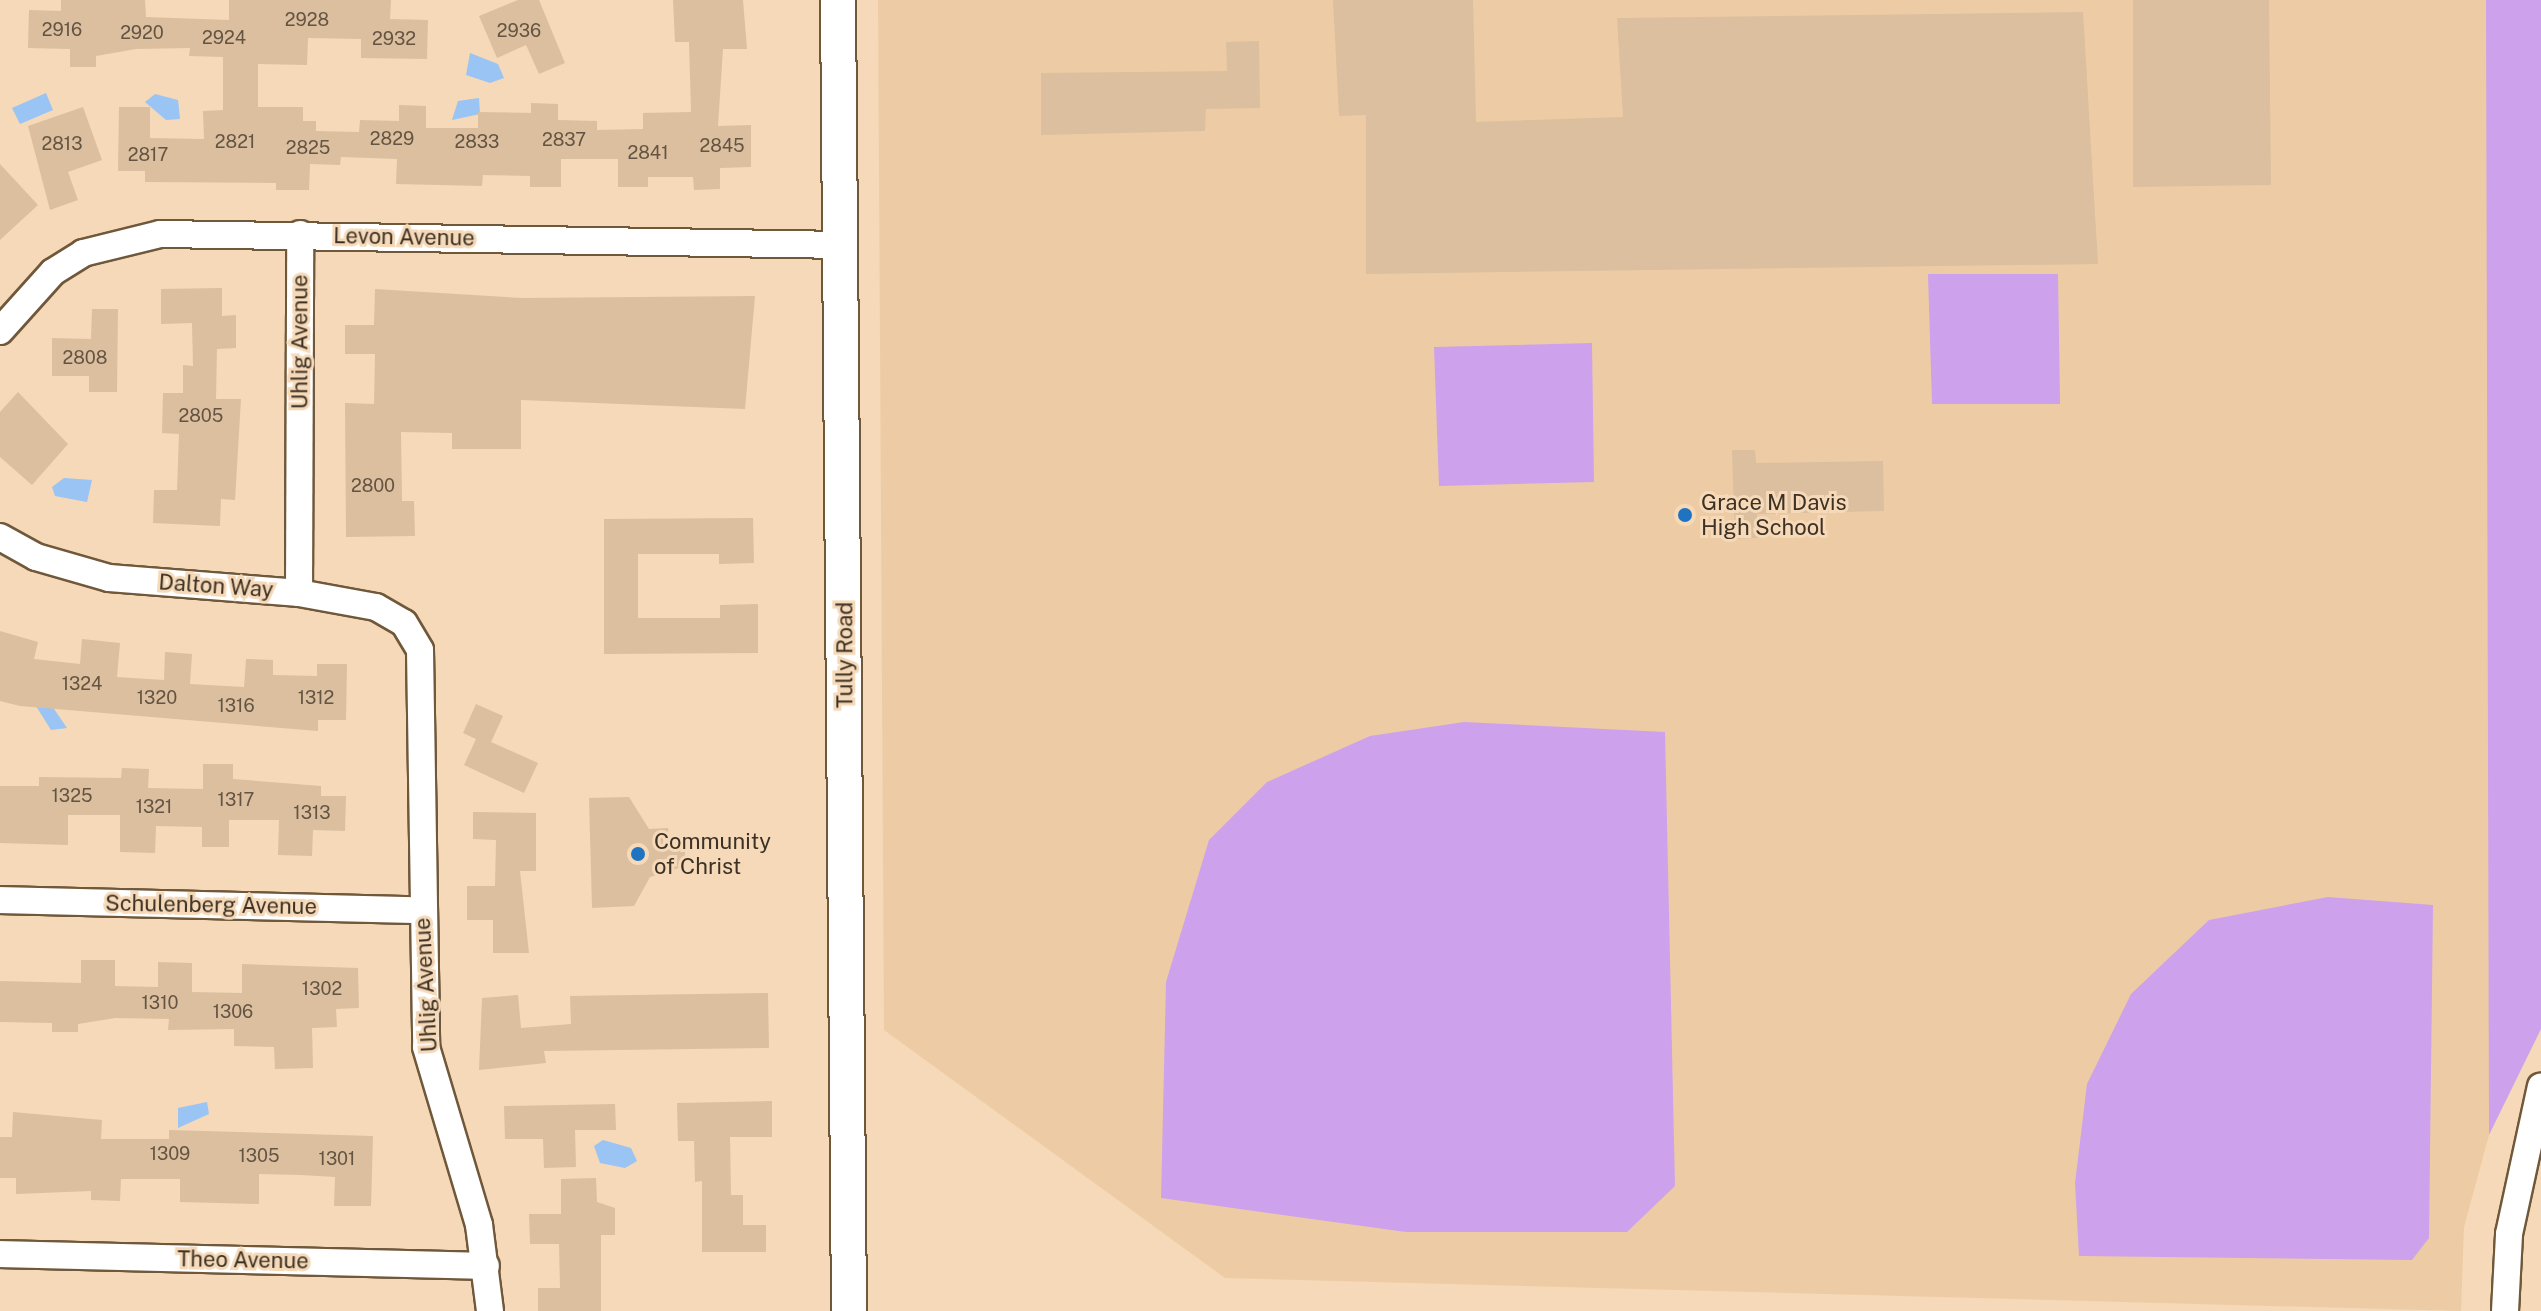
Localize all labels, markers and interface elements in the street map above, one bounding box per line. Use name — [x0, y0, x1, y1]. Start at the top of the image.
house number: 2928 — [285, 9, 329, 31]
house number: 2916 — [42, 19, 82, 41]
house number: 2936 — [497, 20, 541, 42]
house number: 2920 — [120, 22, 164, 44]
house number: 2924 — [202, 27, 246, 49]
house number: 2932 — [372, 28, 416, 50]
house number: 2829 — [370, 128, 414, 150]
house number: 2837 — [542, 129, 586, 151]
house number: 2821 — [215, 131, 255, 153]
house number: 2833 — [455, 131, 499, 153]
house number: 2813 — [41, 133, 83, 155]
house number: 2845 — [699, 135, 745, 157]
house number: 2825 — [286, 137, 330, 159]
house number: 2841 — [628, 142, 668, 164]
house number: 2817 — [128, 144, 168, 166]
street label: Levon Avenue — [333, 223, 475, 251]
street label: Uhlig Avenue — [287, 275, 313, 409]
house number: 2808 — [63, 347, 107, 369]
house number: 2805 — [179, 405, 223, 427]
house number: 2800 — [351, 475, 395, 497]
place label: Grace M Davis High School — [1701, 489, 1847, 540]
marker: Grace M Davis High School — [1676, 506, 1694, 524]
street label: Dalton Way — [157, 569, 275, 603]
street label: Tully Road — [832, 602, 858, 708]
house number: 1324 — [62, 673, 102, 695]
house number: 1320 — [137, 687, 177, 709]
house number: 1312 — [298, 687, 334, 709]
house number: 1316 — [217, 695, 255, 717]
house number: 1325 — [52, 785, 92, 807]
house number: 1317 — [218, 789, 254, 811]
house number: 1321 — [136, 796, 172, 818]
house number: 1313 — [293, 802, 331, 824]
place label: Community of Christ — [654, 828, 771, 880]
marker: Community of Christ — [629, 845, 647, 863]
street label: Schulenberg Avenue — [105, 890, 317, 920]
street label: Uhlig Avenue — [409, 917, 443, 1053]
house number: 1302 — [302, 978, 342, 1000]
house number: 1310 — [141, 992, 179, 1014]
house number: 1306 — [213, 1001, 253, 1023]
house number: 1309 — [150, 1143, 190, 1165]
house number: 1305 — [238, 1145, 280, 1167]
house number: 1301 — [319, 1148, 355, 1170]
street label: Theo Avenue — [177, 1246, 309, 1274]

